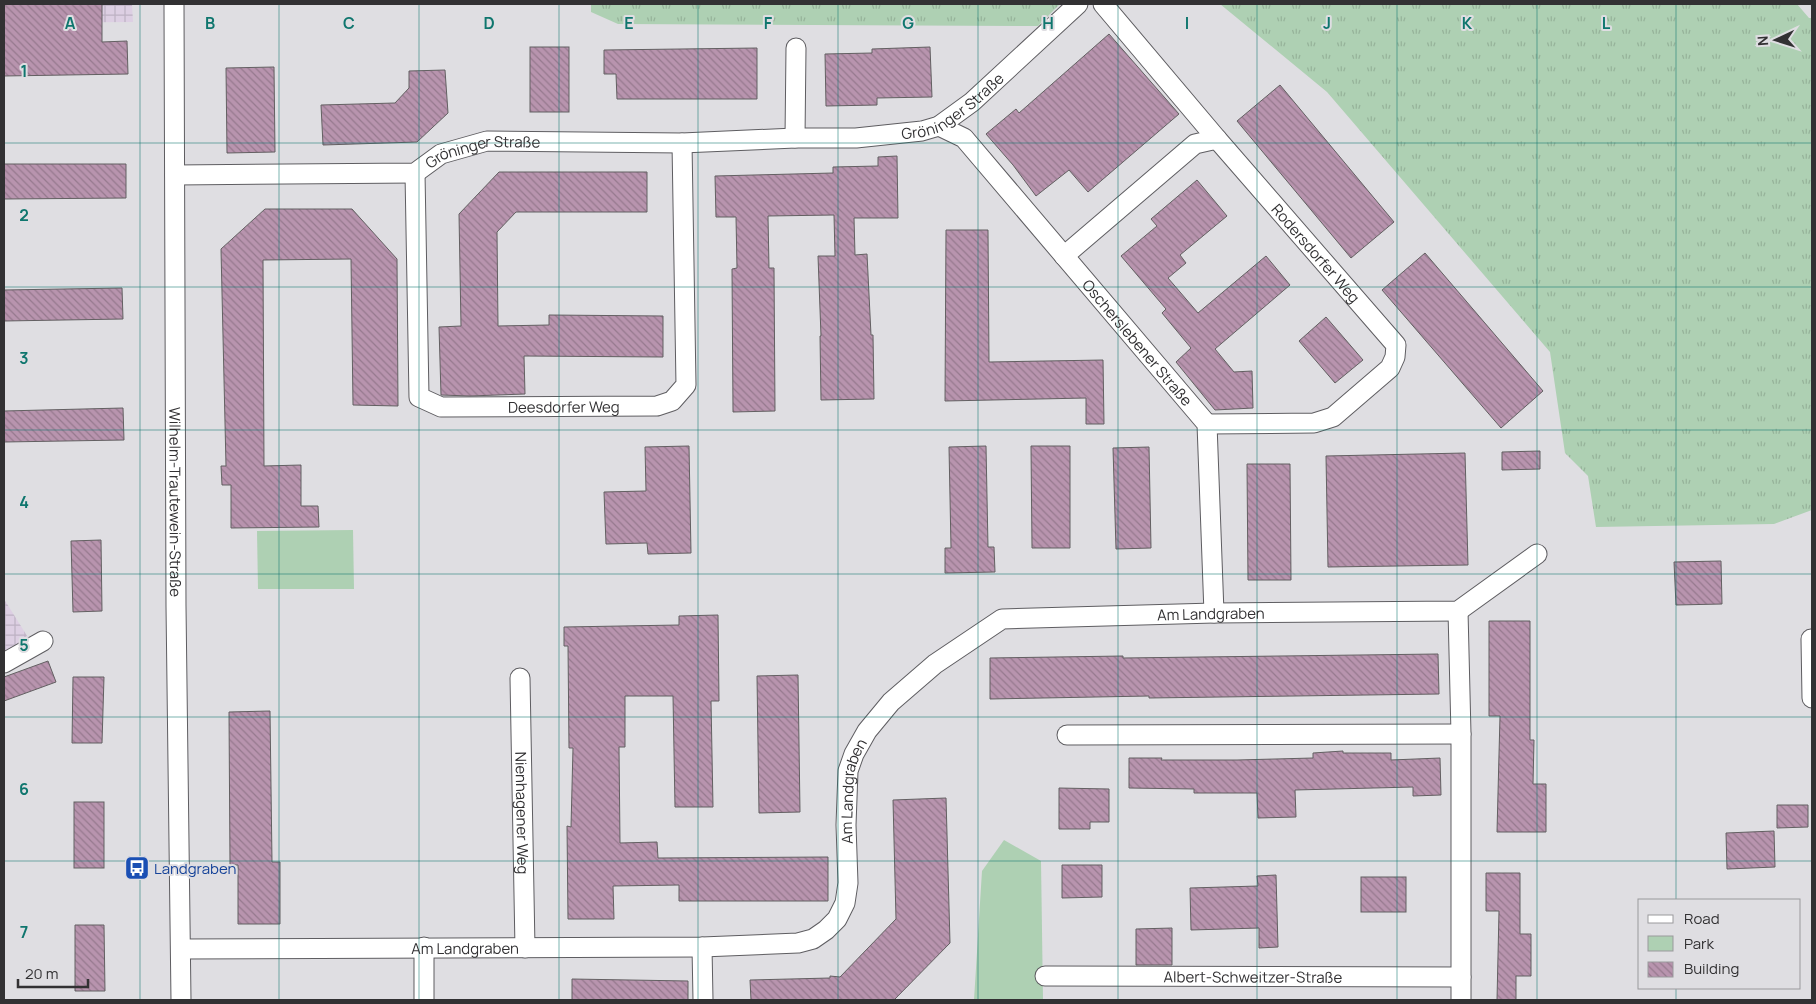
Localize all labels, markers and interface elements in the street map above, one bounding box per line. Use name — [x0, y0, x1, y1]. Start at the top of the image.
text: A — [65, 12, 76, 34]
text: B — [205, 12, 215, 34]
text: C — [343, 12, 355, 34]
text: D — [483, 12, 495, 34]
text: E — [624, 12, 634, 34]
text: F — [764, 12, 773, 34]
text: G — [902, 12, 914, 34]
text: H — [1042, 12, 1054, 34]
text: I — [1185, 12, 1189, 34]
text: J — [1323, 12, 1331, 34]
text: K — [1462, 12, 1473, 34]
text: L — [1602, 12, 1611, 34]
north arrow — [1751, 15, 1801, 65]
text: N — [1753, 35, 1772, 47]
text: 1 — [20, 60, 28, 82]
street label: Gröninger Straße — [900, 67, 1008, 144]
street label: Gröninger Straße — [421, 130, 541, 173]
street label: Rodersdorfer Weg — [1267, 199, 1365, 307]
text: 2 — [19, 204, 29, 226]
street label: Oscherslebener Straße — [1078, 275, 1198, 410]
text: 3 — [19, 347, 29, 369]
street label: Deesdorfer Weg — [508, 396, 620, 417]
street label: Wilhelm-Trautewein-Straße — [165, 407, 186, 597]
text: 4 — [19, 491, 29, 513]
street label: Am Landgraben — [1157, 602, 1265, 625]
text: 5 — [19, 634, 29, 656]
street label: Am Landgraben — [835, 734, 871, 844]
street label: Nienhagener Weg — [511, 751, 534, 875]
text: 6 — [19, 778, 29, 800]
bus stop icon: Landgraben — [124, 855, 150, 881]
place label: Landgraben — [154, 858, 236, 879]
legend — [1638, 899, 1801, 989]
text: Road — [1684, 908, 1720, 929]
text: 7 — [20, 921, 28, 943]
text: Park — [1684, 933, 1714, 954]
street label: Am Landgraben — [411, 937, 519, 959]
scale bar — [18, 956, 88, 988]
text: Building — [1684, 958, 1739, 979]
text: 20 m — [25, 963, 58, 984]
street label: Albert-Schweitzer-Straße — [1164, 966, 1343, 987]

